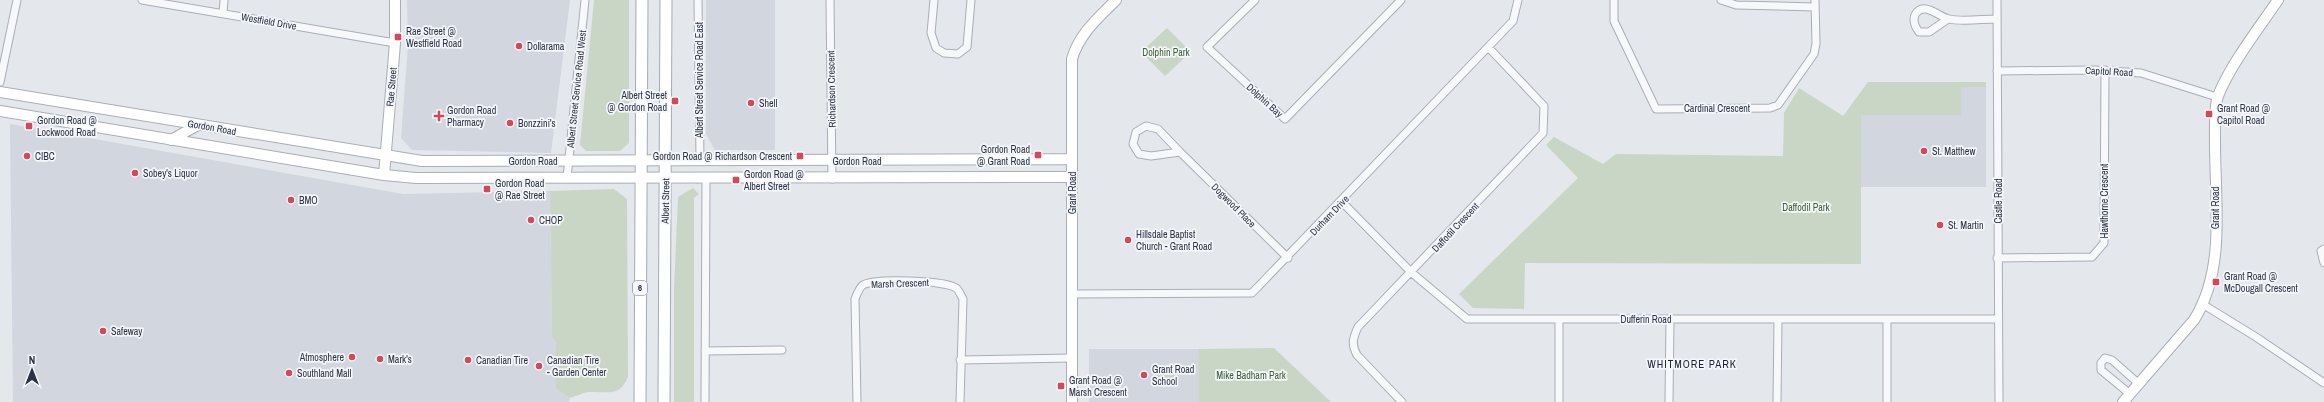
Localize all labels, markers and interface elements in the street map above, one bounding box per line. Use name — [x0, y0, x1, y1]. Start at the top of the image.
street label: Westfield Drive — [240, 10, 298, 33]
street label: Albert Street Service Road East — [693, 21, 706, 139]
place label: Rae Street @ Westfield Road — [406, 25, 462, 50]
street label: Albert Street Service Road West — [564, 29, 589, 150]
marker: Rae Street @ Westfield Road — [393, 32, 403, 42]
place label: Dollarama — [527, 40, 565, 53]
marker: Dollarama — [514, 41, 524, 51]
park label: Dolphin Park — [1142, 46, 1191, 59]
street label: Richardson Crescent — [824, 50, 839, 128]
street label: Capitol Road — [2085, 64, 2133, 79]
street label: Rae Street — [383, 66, 400, 107]
street label: Dolphin Bay — [1244, 81, 1286, 121]
place label: Albert Street @ Gordon Road — [607, 89, 668, 114]
marker: Albert Street @ Gordon Road — [670, 96, 680, 106]
place label: Shell — [759, 97, 777, 110]
marker: Shell — [746, 98, 756, 108]
street label: Cardinal Crescent — [1684, 102, 1751, 115]
place label: Grant Road @ Capitol Road — [2217, 102, 2270, 127]
place label: Gordon Road Pharmacy — [447, 104, 496, 129]
marker: Grant Road @ Capitol Road — [2204, 109, 2214, 119]
marker: Gordon Road Pharmacy — [434, 111, 444, 121]
place label: Gordon Road @ Lockwood Road — [37, 114, 97, 139]
street label: Gordon Road — [187, 117, 237, 138]
place label: Bonzzini's — [518, 117, 556, 130]
marker: Bonzzini's — [505, 118, 515, 128]
marker: Gordon Road @ Lockwood Road — [24, 121, 34, 131]
place label: Gordon Road @ Grant Road — [977, 143, 1030, 168]
place label: St. Matthew — [1932, 145, 1975, 158]
marker: St. Matthew — [1919, 146, 1929, 156]
place label: CIBC — [35, 150, 55, 163]
place label: Gordon Road @ Richardson Crescent — [653, 150, 793, 163]
marker: Gordon Road @ Grant Road — [1033, 150, 1043, 160]
marker: CIBC — [22, 151, 32, 161]
marker: Gordon Road @ Richardson Crescent — [795, 151, 805, 161]
street label: Gordon Road — [508, 155, 558, 168]
street label: Gordon Road — [832, 155, 882, 168]
street label: Hawthorne Crescent — [2098, 163, 2111, 238]
place label: Sobey's Liquor — [143, 167, 198, 180]
marker: Sobey's Liquor — [130, 168, 140, 178]
place label: Gordon Road @ Albert Street — [743, 168, 804, 193]
street label: Grant Road — [1066, 172, 1079, 214]
marker: Gordon Road @ Albert Street — [731, 175, 741, 185]
place label: Gordon Road @ Rae Street — [495, 177, 546, 202]
street label: Albert Street — [659, 177, 672, 225]
street label: Castle Road — [1992, 178, 2005, 224]
street label: Dogwood Place — [1209, 180, 1259, 231]
marker: Gordon Road @ Rae Street — [482, 184, 492, 194]
street label: Grant Road — [2209, 187, 2222, 229]
street label: Durham Drive — [1307, 192, 1352, 238]
place label: BMO — [299, 194, 318, 207]
marker: BMO — [286, 195, 296, 205]
street label: Daffodil Crescent — [1429, 199, 1482, 255]
park label: Daffodil Park — [1782, 201, 1831, 214]
place label: CHOP — [539, 214, 563, 227]
marker: CHOP — [526, 215, 536, 225]
place label: St. Martin — [1948, 219, 1984, 232]
marker: St. Martin — [1935, 220, 1945, 230]
place label: Hillsdale Baptist Church - Grant Road — [1136, 228, 1212, 253]
marker: Hillsdale Baptist Church - Grant Road — [1123, 235, 1133, 245]
place label: Grant Road @ McDougall Crescent — [2224, 270, 2299, 295]
street label: Marsh Crescent — [871, 276, 930, 291]
marker: Grant Road @ McDougall Crescent — [2211, 277, 2221, 287]
road number: 6 — [633, 281, 647, 295]
street label: Dufferin Road — [1621, 313, 1671, 326]
place label: Safeway — [111, 325, 143, 338]
marker: Safeway — [98, 326, 108, 336]
north arrow — [12, 350, 52, 390]
place label: Atmosphere — [299, 351, 344, 364]
marker: Atmosphere — [347, 352, 357, 362]
text: N — [29, 353, 35, 367]
place label: Mark's — [388, 353, 412, 366]
marker: Mark's — [375, 354, 385, 364]
place label: Canadian Tire — [476, 354, 529, 367]
place label: Canadian Tire - Garden Center — [547, 354, 607, 379]
marker: Canadian Tire — [463, 355, 473, 365]
district label: WHITMORE PARK — [1647, 357, 1737, 371]
marker: Canadian Tire - Garden Center — [534, 361, 544, 371]
place label: Grant Road School — [1152, 363, 1194, 388]
place label: Southland Mall — [297, 367, 351, 380]
marker: Southland Mall — [284, 368, 294, 378]
park label: Mike Badham Park — [1216, 369, 1287, 382]
marker: Grant Road School — [1139, 370, 1149, 380]
place label: Grant Road @ Marsh Crescent — [1069, 374, 1128, 399]
marker: Grant Road @ Marsh Crescent — [1056, 381, 1066, 391]

